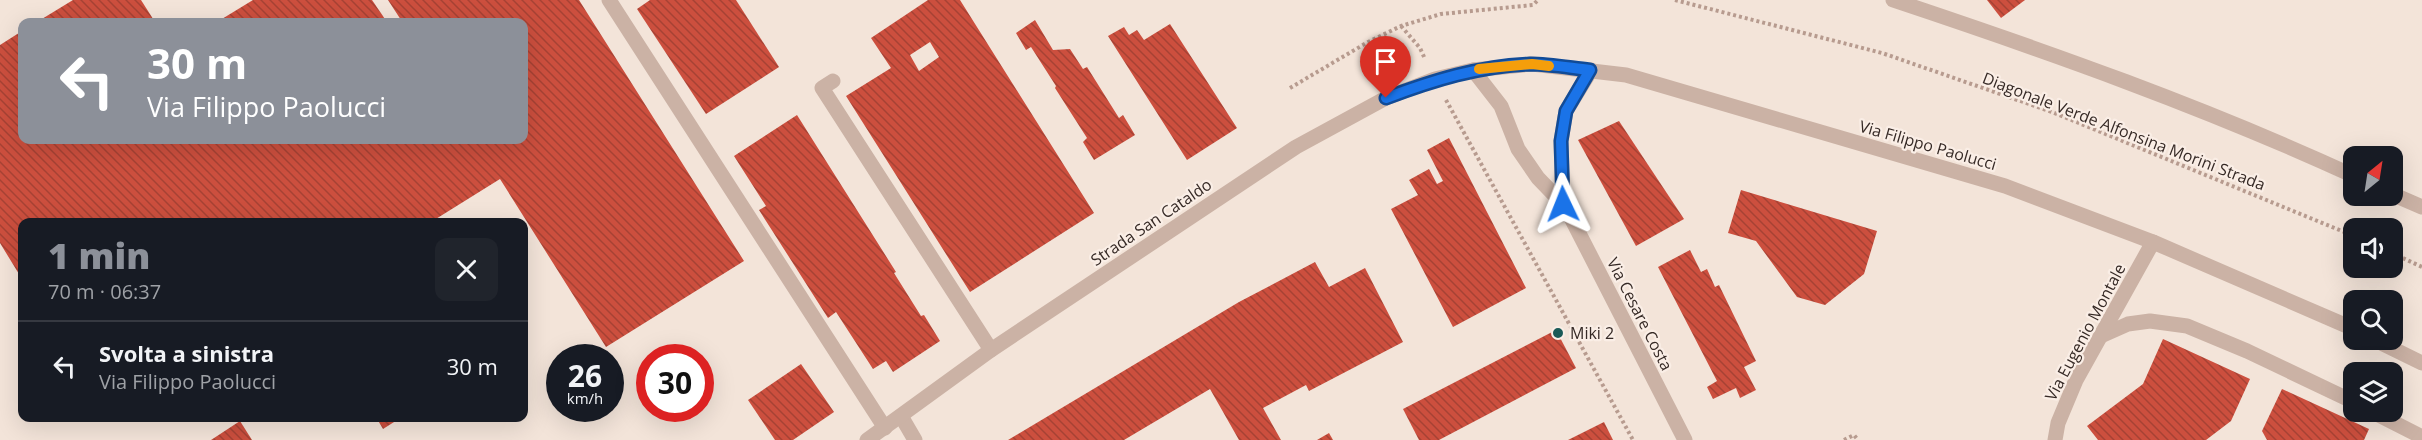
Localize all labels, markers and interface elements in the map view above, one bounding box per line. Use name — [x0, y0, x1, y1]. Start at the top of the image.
text: 30 m — [147, 34, 247, 91]
pin — [1360, 36, 1411, 98]
icon: left — [48, 42, 126, 120]
icon: arrive — [1369, 45, 1402, 78]
street label: Diagonale Verde Alfonsina Morini Strada — [1979, 67, 2269, 195]
text: Via Filippo Paolucci — [147, 88, 386, 125]
street label: Via Filippo Paolucci — [1857, 115, 1999, 175]
north arrow — [2343, 146, 2403, 206]
map controls — [2343, 146, 2403, 422]
position arrow — [1531, 172, 1595, 236]
street label: Strada San Cataldo — [1086, 173, 1216, 271]
button: sound — [2343, 218, 2403, 278]
text: 1 min — [48, 231, 150, 280]
button: close — [435, 238, 498, 301]
street label: Via Cesare Costa — [1602, 254, 1678, 374]
street label: Via Eugenio Montale — [2040, 260, 2130, 404]
text: 70 m · 06:37 — [48, 278, 161, 305]
button: search — [2343, 290, 2403, 350]
place label: Miki 2 — [1570, 322, 1614, 344]
marker: Miki 2 — [1551, 326, 1565, 340]
text: Svolta a sinistra — [99, 338, 274, 368]
speed limit sign: 30 — [636, 344, 714, 422]
icon: left — [48, 350, 81, 383]
text: 30 m — [447, 351, 498, 381]
text: 26 — [568, 355, 602, 396]
button: layers — [2343, 362, 2403, 422]
text: Via Filippo Paolucci — [99, 368, 276, 395]
text: km/h — [567, 388, 603, 408]

